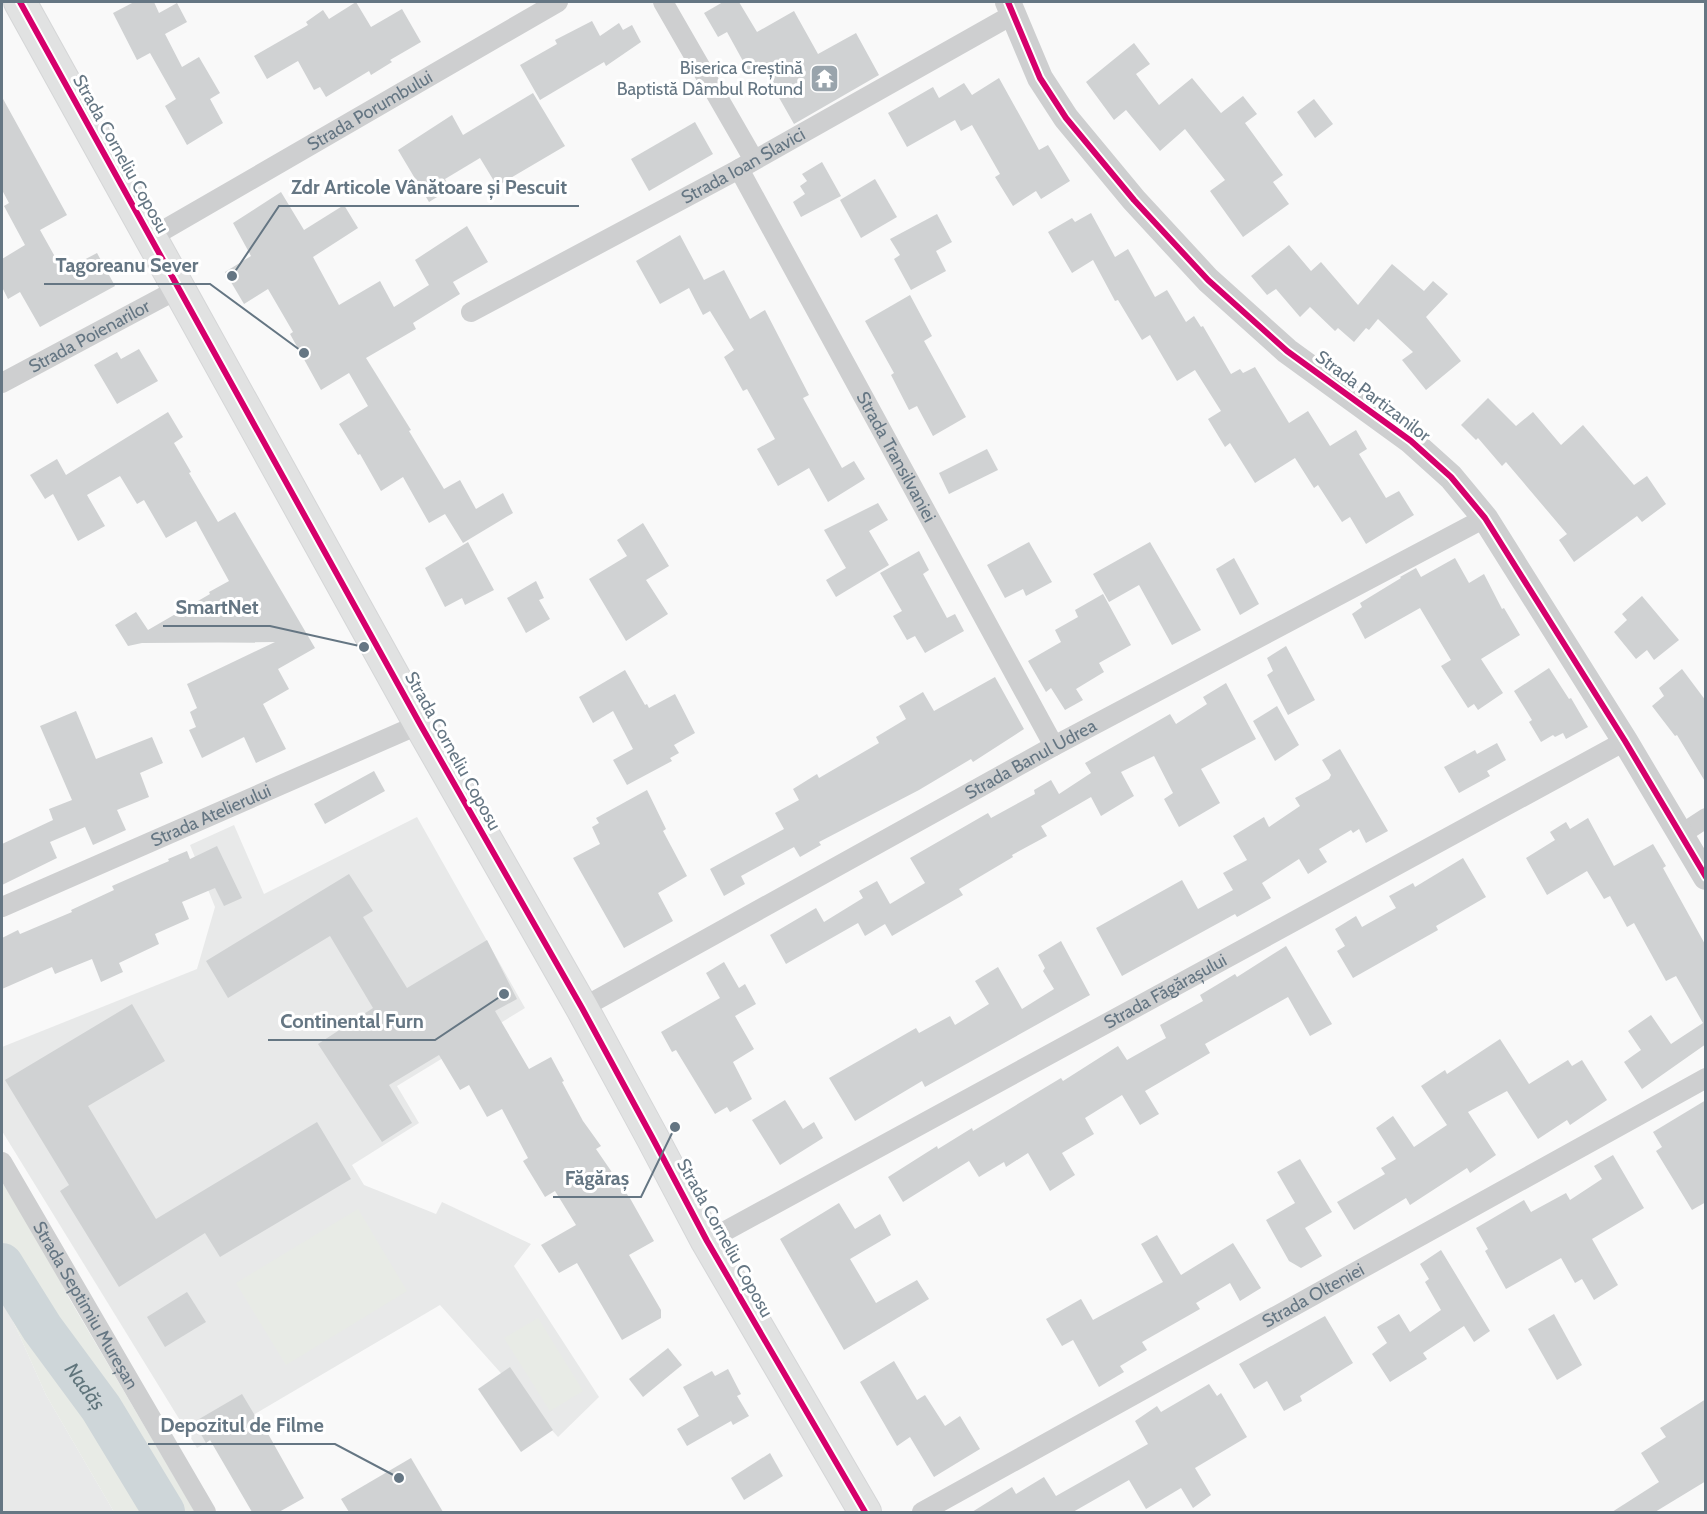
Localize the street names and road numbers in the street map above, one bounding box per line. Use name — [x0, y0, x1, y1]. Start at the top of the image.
street label: Strada Porumbului — [303, 66, 436, 156]
street label: Strada Corneliu Coposu — [68, 71, 174, 237]
street label: Strada Ioan Slavici — [678, 123, 809, 209]
street label: Strada Poienarilor — [25, 295, 154, 378]
street label: Strada Partizanilor — [1311, 346, 1435, 447]
street label: Strada Transilvaniei — [852, 388, 941, 526]
street label: Strada Corneliu Coposu — [400, 668, 506, 834]
street label: Strada Banul Udrea — [961, 714, 1101, 804]
street label: Strada Atelierului — [147, 780, 274, 852]
street label: Strada Făgărașului — [1100, 949, 1231, 1034]
street label: Strada Corneliu Coposu — [672, 1155, 778, 1321]
street label: Strada Septimiu Mureșan — [28, 1218, 143, 1393]
street label: Strada Olteniei — [1258, 1258, 1368, 1333]

